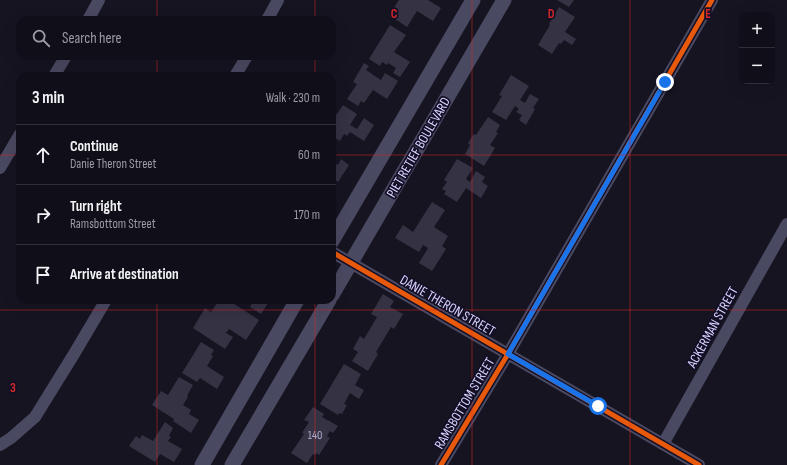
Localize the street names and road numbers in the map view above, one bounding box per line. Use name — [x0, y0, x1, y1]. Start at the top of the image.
street label: PIET RETIEF BOULEVARD — [383, 94, 454, 200]
street label: DANIE THERON STREET — [397, 271, 499, 340]
street label: ACKERMAN STREET — [683, 283, 742, 372]
street label: RAMSBOTTOM STREET — [430, 354, 499, 452]

